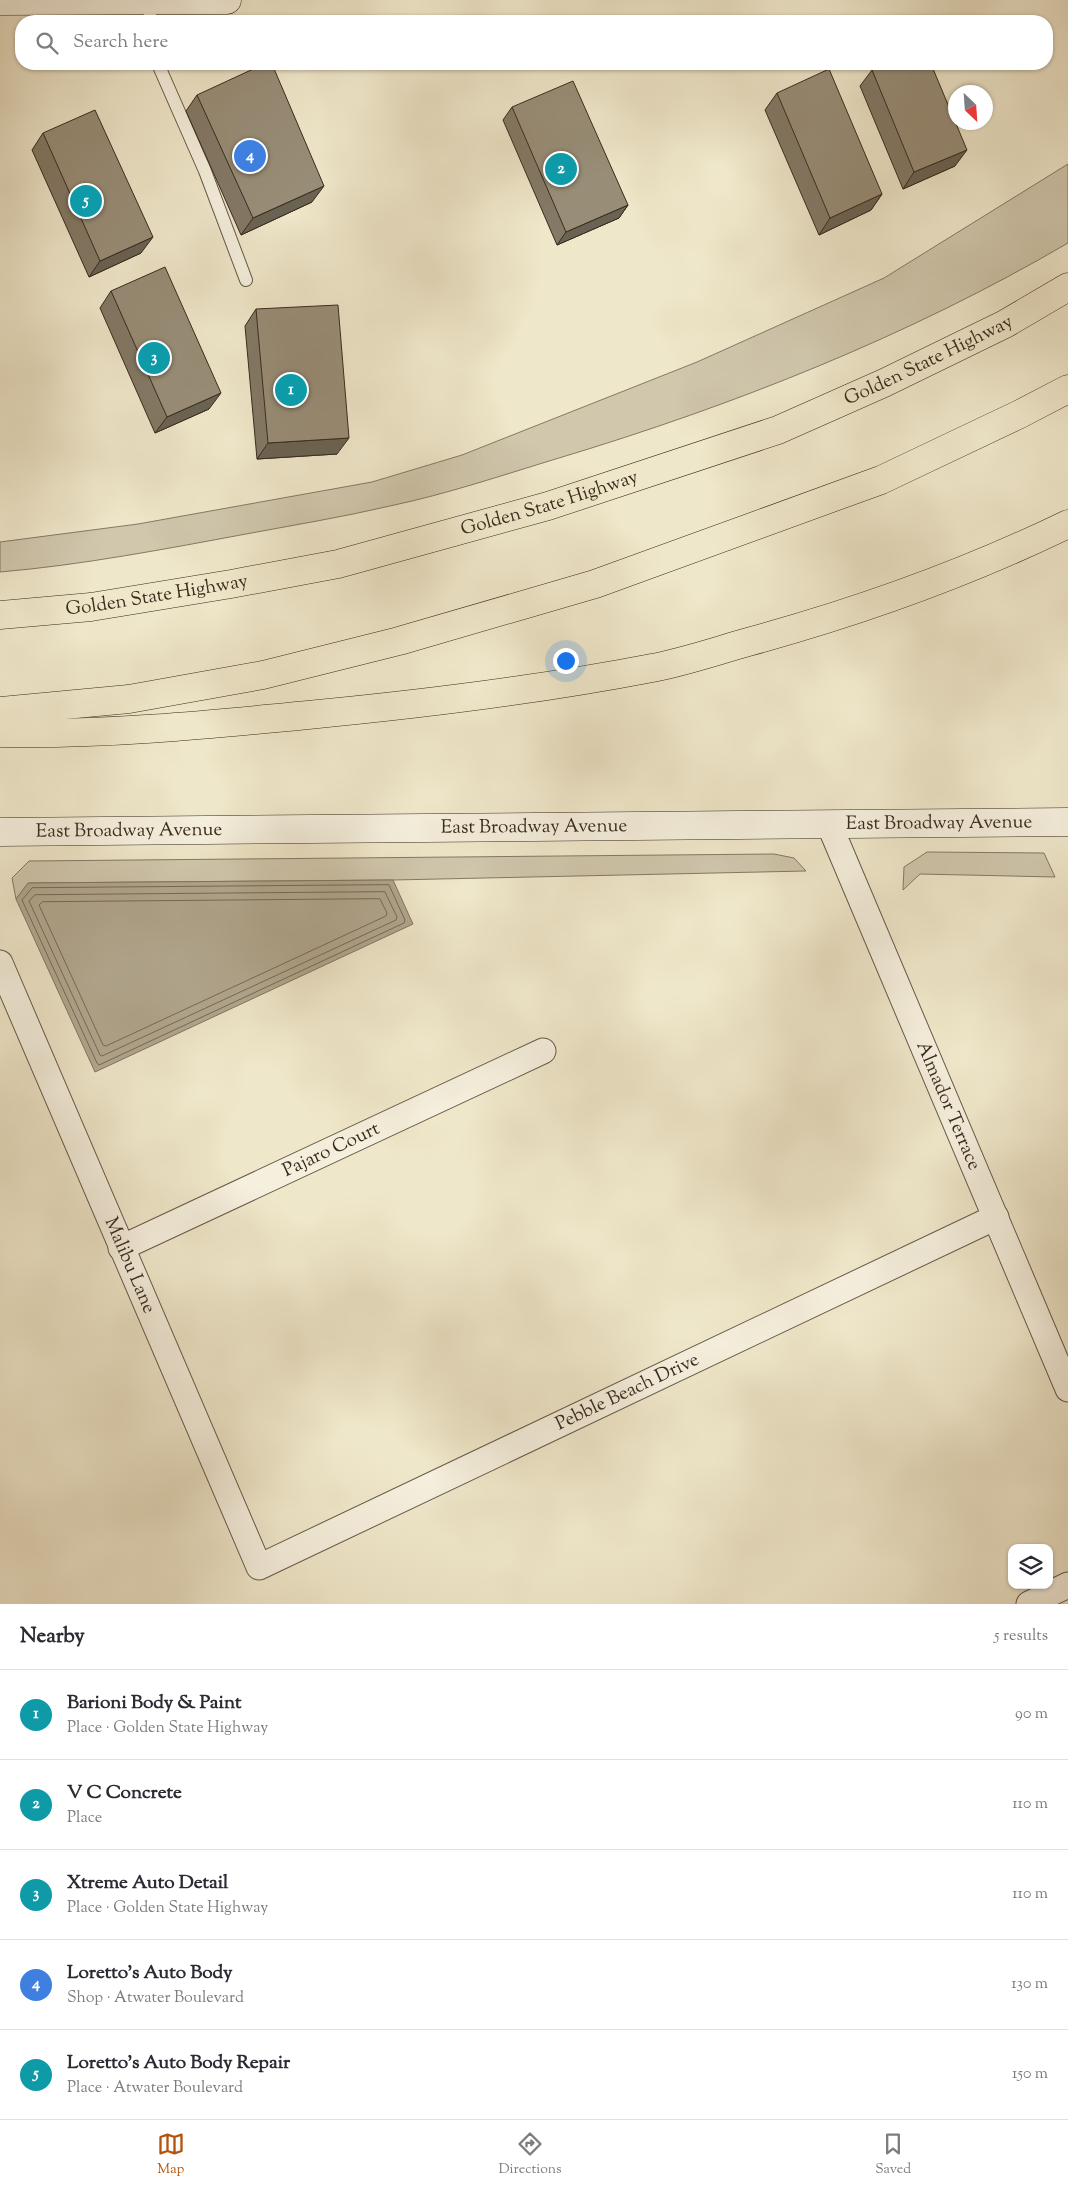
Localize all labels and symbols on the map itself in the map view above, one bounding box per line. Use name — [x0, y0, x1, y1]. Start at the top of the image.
north arrow — [948, 85, 993, 130]
pin: 4 — [234, 137, 266, 175]
pin: 2 — [545, 150, 577, 188]
pin: 5 — [70, 182, 102, 220]
street label: Golden State Highway — [840, 308, 1019, 412]
pin: 3 — [138, 339, 170, 377]
pin: 1 — [275, 371, 307, 409]
street label: Golden State Highway — [458, 463, 642, 543]
street label: Golden State Highway — [64, 568, 251, 623]
your location — [553, 648, 579, 674]
street label: East Broadway Avenue — [846, 809, 1033, 838]
street label: East Broadway Avenue — [441, 813, 628, 841]
street label: East Broadway Avenue — [36, 816, 223, 845]
street label: Almador Terrace — [909, 1037, 988, 1175]
street label: Pajaro Court — [278, 1115, 385, 1184]
street label: Malibu Lane — [97, 1213, 162, 1318]
street label: Pebble Beach Drive — [551, 1346, 704, 1438]

